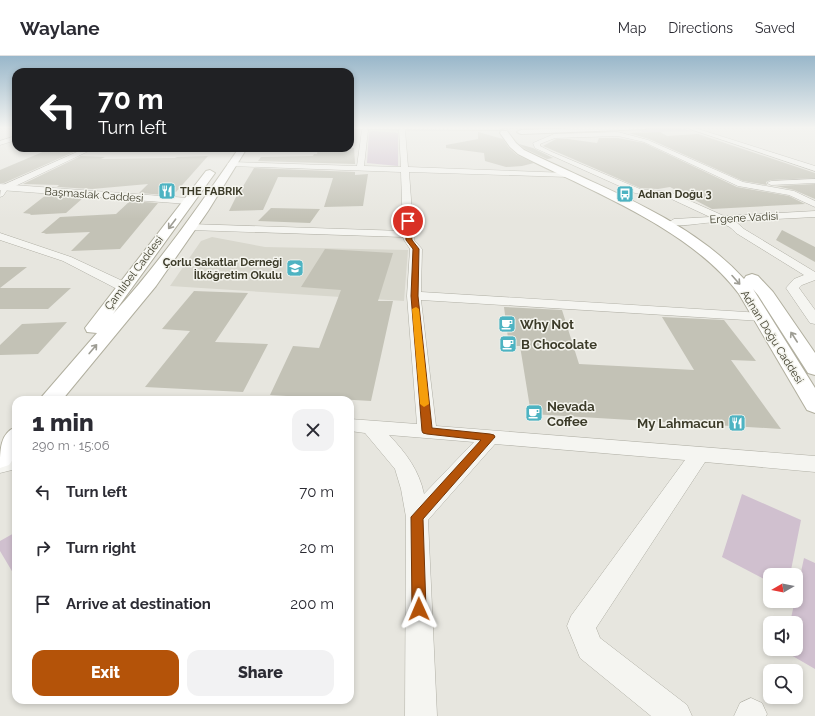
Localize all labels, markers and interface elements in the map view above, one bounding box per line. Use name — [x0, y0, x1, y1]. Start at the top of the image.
text: Waylane — [20, 17, 100, 39]
text: Map — [618, 20, 646, 36]
text: Directions — [668, 20, 733, 36]
text: Saved — [755, 20, 795, 36]
text: 70 m — [98, 83, 164, 116]
icon: left — [32, 84, 84, 136]
text: Turn left — [98, 117, 167, 138]
restaurant icon: THE FABRIK — [157, 181, 177, 201]
bus stop icon: Adnan Doğu 3 — [615, 184, 635, 204]
street label: Başmaslak Caddesi — [44, 185, 144, 205]
place label: THE FABRIK — [180, 185, 243, 198]
place label: Adnan Doğu 3 — [638, 188, 712, 201]
pin — [391, 204, 425, 238]
icon: arrive — [397, 210, 419, 232]
street label: Ergene Vadisi — [709, 210, 779, 226]
one-way arrow — [167, 218, 176, 229]
street label: Çamlıbel Caddesi — [102, 233, 166, 313]
place label: Çorlu Sakatlar Derneği İlköğretim Okulu — [163, 256, 282, 282]
school or university icon: Çorlu Sakatlar Derneği İlköğretim Okulu — [285, 258, 305, 278]
one-way arrow — [731, 275, 740, 285]
street label: Adnan Doğu Caddesi — [738, 288, 806, 386]
cafe icon: Why Not — [497, 314, 517, 334]
place label: Why Not — [520, 317, 574, 332]
one-way arrow — [790, 332, 798, 343]
cafe icon: B Chocolate — [498, 334, 518, 354]
place label: B Chocolate — [521, 337, 597, 352]
one-way arrow — [89, 344, 98, 354]
place label: Nevada Coffee — [547, 399, 595, 429]
cafe icon: Nevada Coffee — [524, 403, 544, 423]
text: 1 min — [32, 408, 94, 437]
button: close — [292, 409, 334, 451]
restaurant icon: My Lahmacun — [727, 413, 747, 433]
place label: My Lahmacun — [637, 416, 724, 431]
text: 290 m · 15:06 — [32, 438, 110, 453]
icon: left — [32, 481, 54, 503]
text: Turn left — [66, 483, 127, 501]
text: 70 m — [299, 483, 334, 501]
icon: right — [32, 537, 54, 559]
text: Turn right — [66, 539, 136, 557]
text: 20 m — [299, 539, 334, 557]
north arrow — [763, 568, 803, 608]
map controls — [763, 568, 803, 704]
position arrow — [398, 588, 440, 630]
icon: arrive — [32, 593, 54, 615]
text: Arrive at destination — [66, 595, 211, 613]
text: 200 m — [290, 595, 334, 613]
button: sound — [763, 616, 803, 656]
button: Exit — [32, 650, 179, 696]
button: Share — [187, 650, 334, 696]
button: search — [763, 664, 803, 704]

